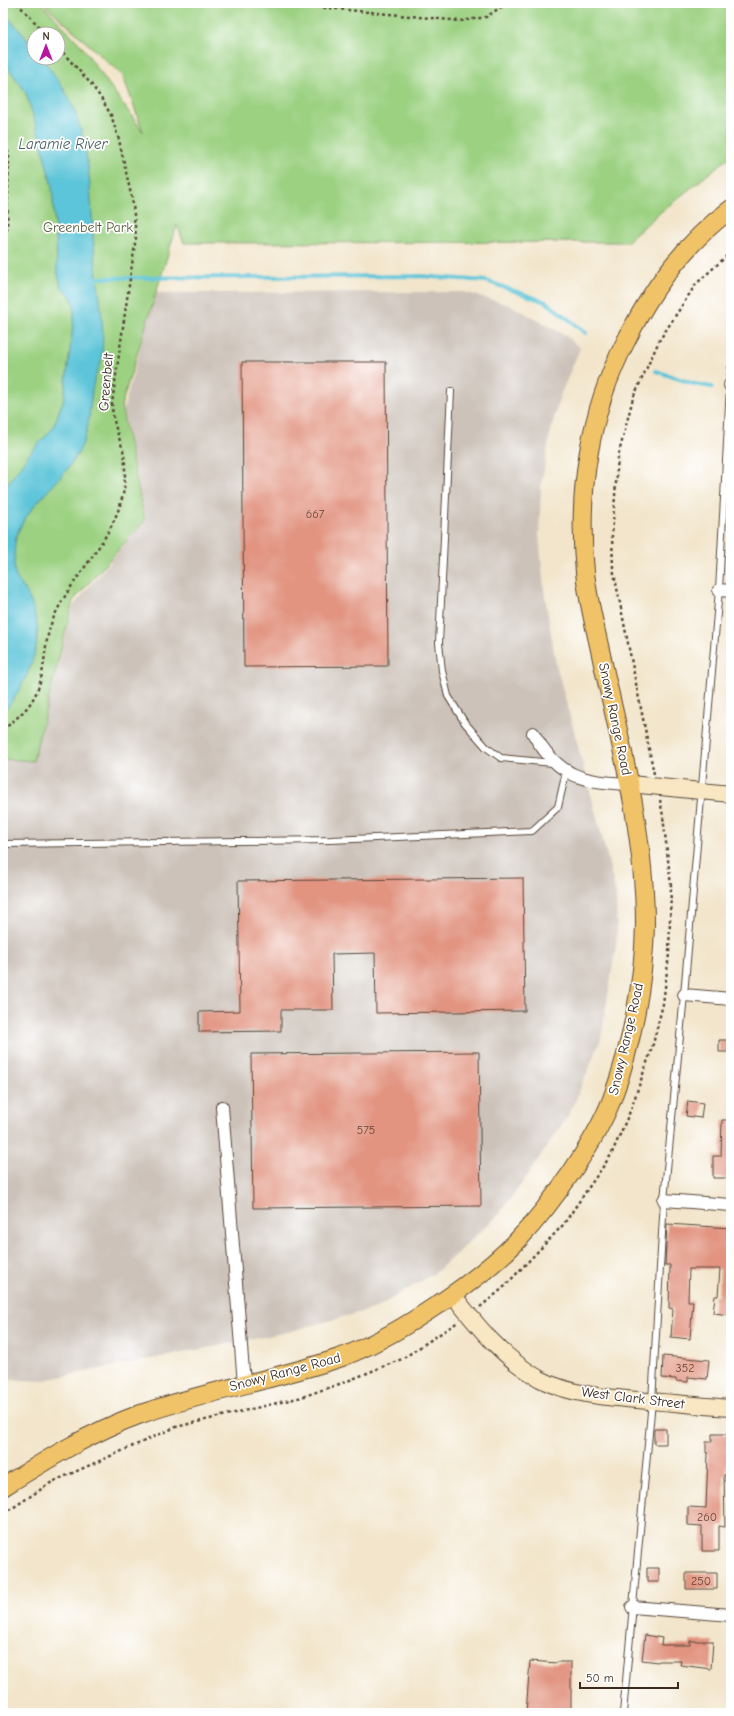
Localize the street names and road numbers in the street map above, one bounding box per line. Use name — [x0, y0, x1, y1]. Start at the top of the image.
street label: Greenbelt — [95, 351, 117, 412]
street label: Snowy Range Road — [595, 661, 635, 777]
street label: Snowy Range Road — [605, 981, 647, 1097]
street label: Snowy Range Road — [227, 1349, 343, 1395]
street label: West Clark Street — [581, 1383, 686, 1413]

